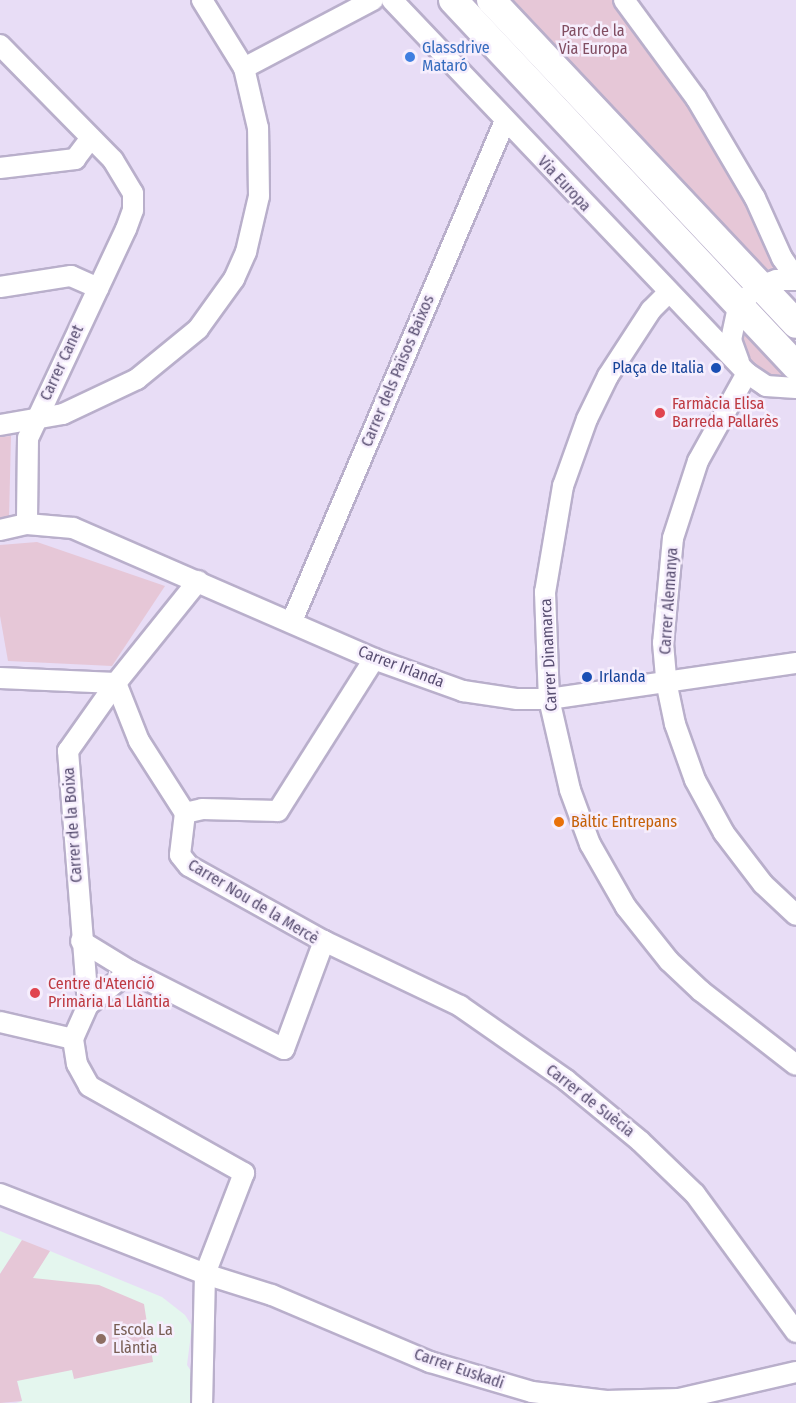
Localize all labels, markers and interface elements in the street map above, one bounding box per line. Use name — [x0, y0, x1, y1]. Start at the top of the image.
park label: Parc de la Via Europa — [558, 21, 628, 59]
place label: Glassdrive Mataró — [422, 38, 490, 76]
marker: Glassdrive Mataró — [403, 50, 417, 64]
street label: Via Europa — [533, 152, 595, 216]
street label: Carrer dels Països Baixos — [357, 292, 439, 450]
street label: Carrer Canet — [36, 322, 88, 404]
place label: Plaça de Italia — [612, 358, 704, 378]
marker: Plaça de Italia — [709, 361, 723, 375]
place label: Farmàcia Elisa Barreda Pallarès — [672, 394, 779, 432]
marker: Farmàcia Elisa Barreda Pallarès — [653, 406, 667, 420]
street label: Carrer Alemanya — [656, 547, 682, 655]
street label: Carrer Dinamarca — [536, 598, 562, 712]
street label: Carrer Irlanda — [355, 642, 447, 692]
place label: Irlanda — [599, 667, 646, 687]
marker: Irlanda — [580, 670, 594, 684]
street label: Carrer de la Boixa — [59, 767, 87, 883]
place label: Bàltic Entrepans — [571, 812, 677, 832]
marker: Bàltic Entrepans — [552, 815, 566, 829]
street label: Carrer Nou de la Mercè — [184, 855, 322, 949]
place label: Centre d'Atenció Primària La Llàntia — [48, 974, 170, 1012]
marker: Centre d'Atenció Primària La Llàntia — [26, 984, 44, 1002]
street label: Carrer de Suècia — [542, 1061, 638, 1141]
place label: Escola La Llàntia — [113, 1320, 173, 1358]
marker: Escola La Llàntia — [94, 1332, 108, 1346]
street label: Carrer Euskadi — [411, 1345, 507, 1393]

